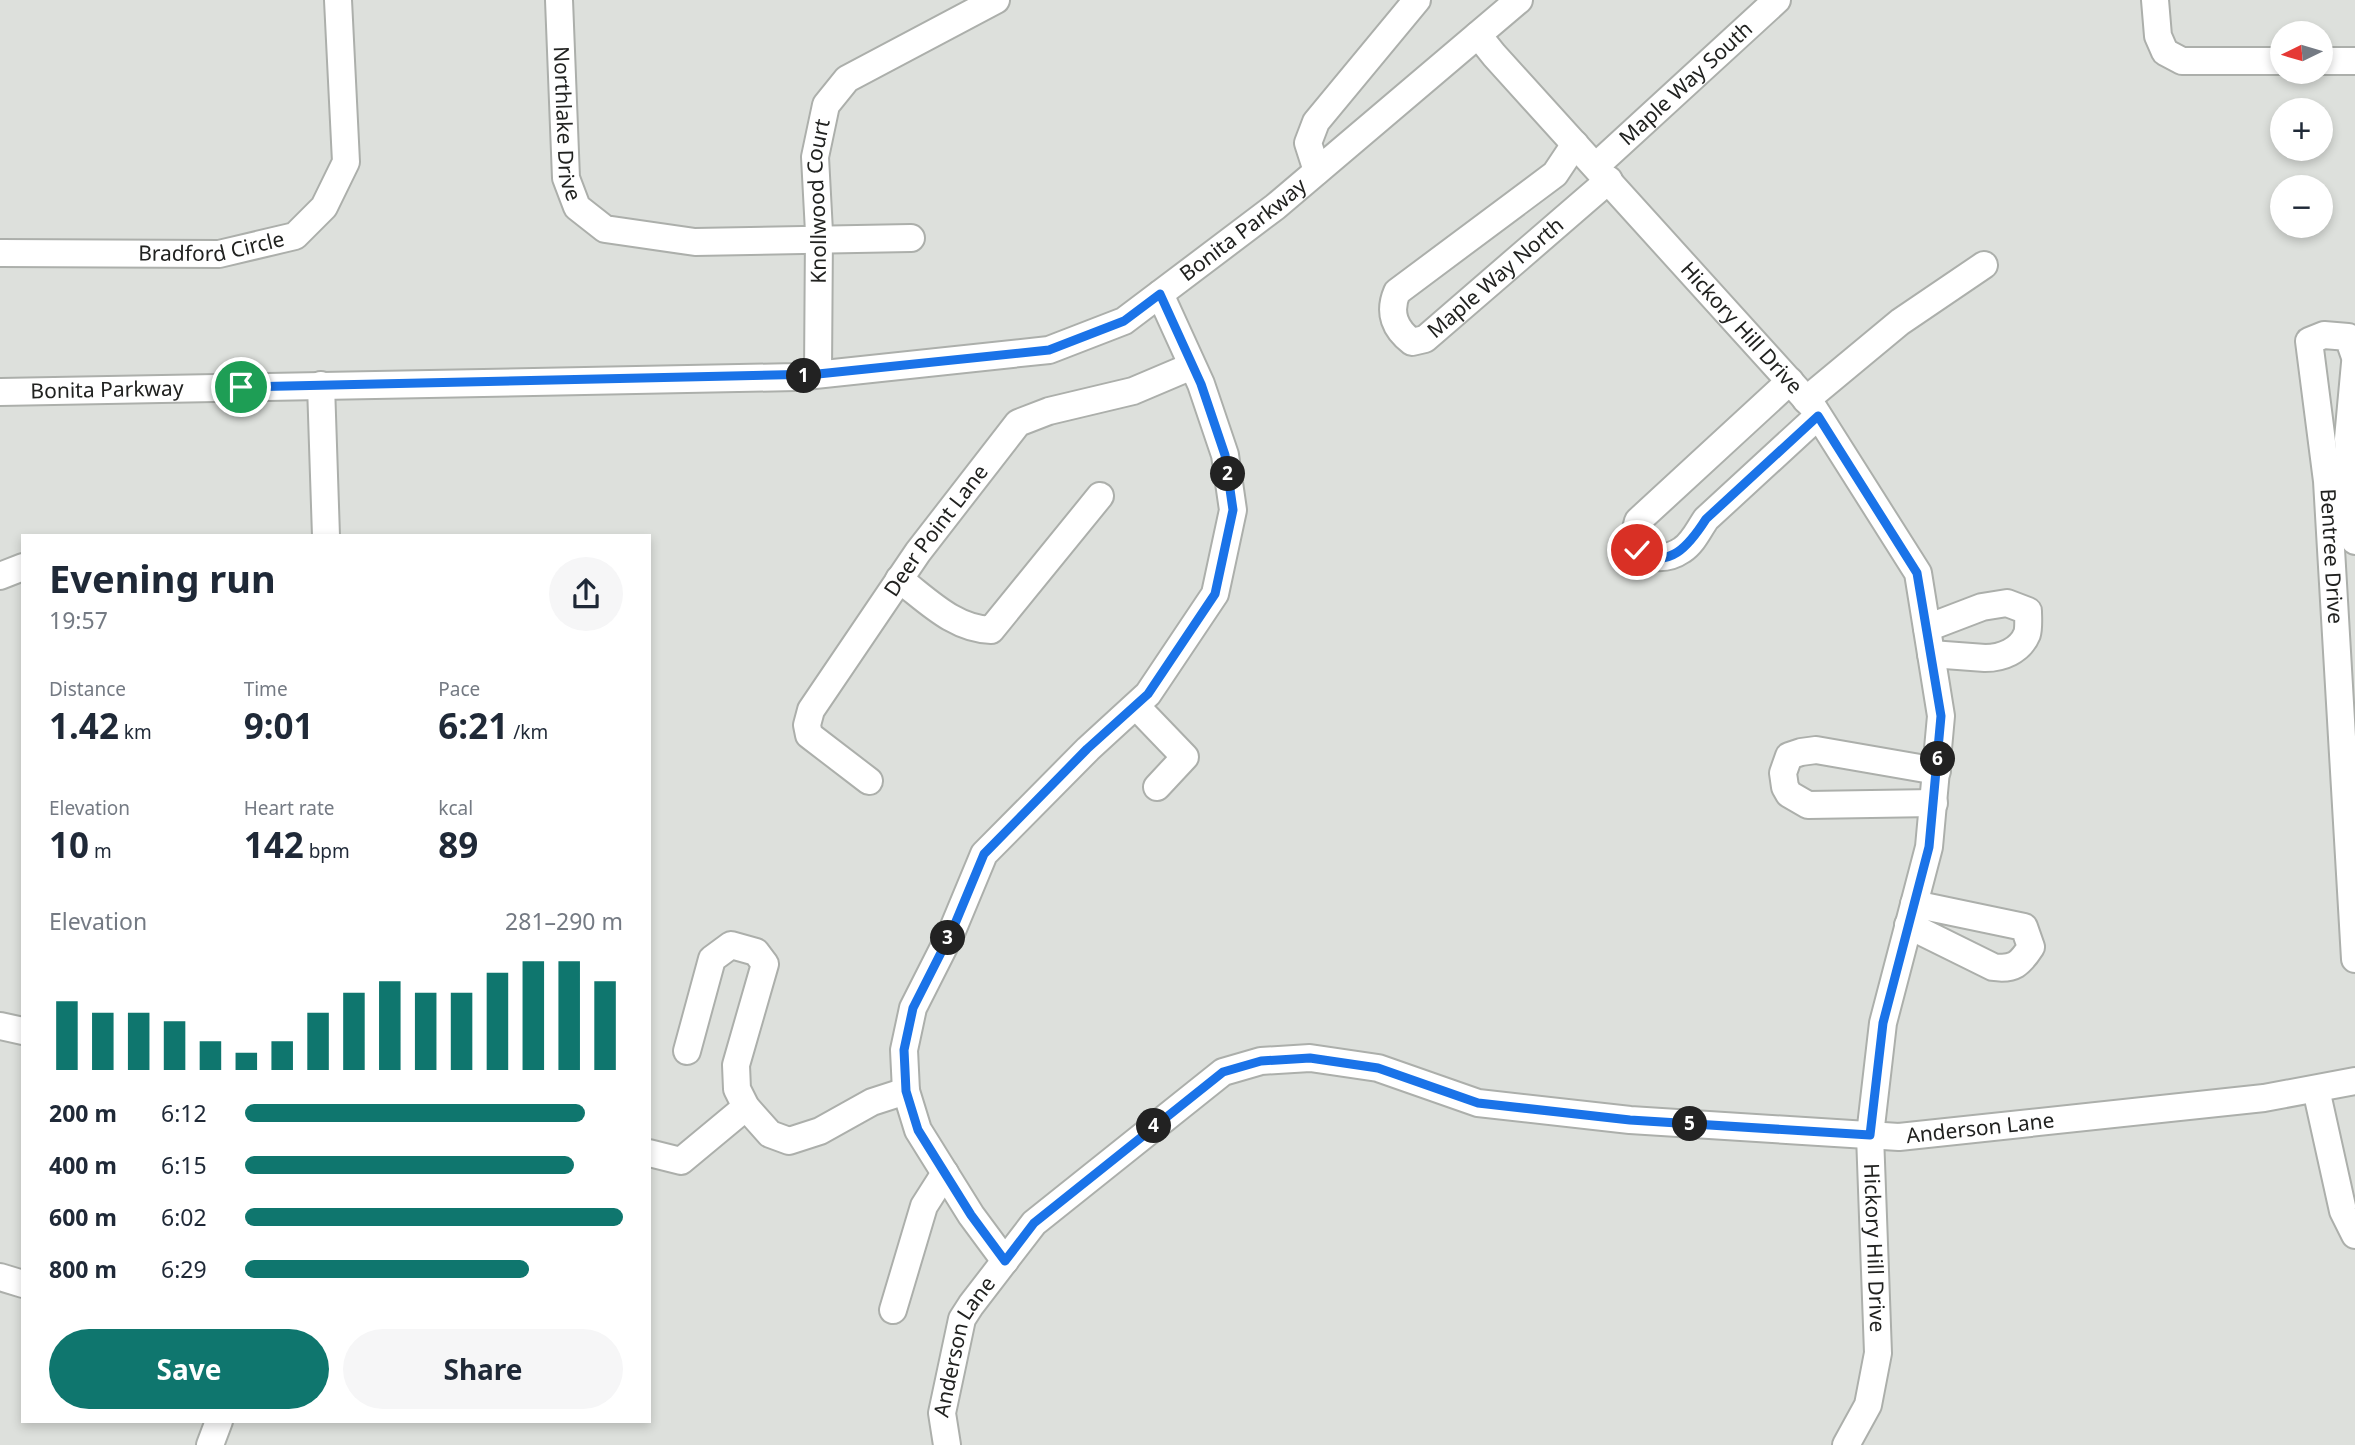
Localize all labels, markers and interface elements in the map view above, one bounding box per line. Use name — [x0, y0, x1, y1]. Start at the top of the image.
street label: Maple Way South — [1613, 15, 1758, 151]
north arrow — [2270, 21, 2333, 84]
map controls — [2270, 21, 2333, 238]
street label: Northlake Drive — [548, 46, 588, 205]
button: + — [2270, 98, 2333, 161]
street label: Knollwood Court — [800, 116, 836, 284]
street label: Bonita Parkway — [1174, 171, 1312, 287]
button: − — [2270, 175, 2333, 238]
street label: Maple Way North — [1421, 211, 1569, 344]
street label: Bradford Circle — [138, 224, 287, 268]
street label: Hickory Hill Drive — [1675, 255, 1809, 399]
pin — [211, 357, 271, 417]
pin: 1 — [786, 358, 822, 394]
text: 1 — [798, 362, 809, 388]
icon: arrive — [222, 368, 260, 406]
street label: Bonita Parkway — [30, 374, 184, 404]
pin: 2 — [1210, 456, 1246, 491]
street label: Deer Point Lane — [877, 458, 994, 602]
text: 2 — [1222, 460, 1233, 486]
street label: Bentree Drive — [2314, 488, 2350, 625]
pin — [1607, 520, 1667, 580]
icon: check — [1618, 531, 1656, 569]
text: Evening run — [49, 552, 276, 604]
button: share — [549, 557, 623, 631]
text: 19:57 — [49, 604, 108, 636]
text: Distance — [49, 676, 126, 702]
text: Time — [244, 676, 288, 702]
text: Pace — [438, 676, 480, 702]
text: 1.42 — [49, 702, 119, 749]
text: 9:01 — [244, 702, 314, 749]
text: 6:21 — [438, 702, 508, 749]
text: km — [119, 719, 152, 745]
text: /km — [508, 719, 548, 745]
pin: 6 — [1920, 742, 1955, 776]
text: 6 — [1932, 745, 1943, 771]
text: Elevation — [49, 795, 130, 821]
text: Heart rate — [244, 795, 334, 821]
text: kcal — [438, 795, 473, 821]
text: 10 — [49, 821, 89, 868]
text: 142 — [244, 821, 304, 868]
text: 89 — [438, 821, 478, 868]
text: m — [89, 838, 112, 864]
text: bpm — [304, 838, 350, 864]
text: Elevation — [49, 905, 147, 937]
text: 281–290 m — [505, 905, 623, 937]
pin: 3 — [930, 920, 965, 956]
text: 3 — [942, 924, 953, 950]
text: 200 m — [49, 1097, 117, 1129]
text: 6:12 — [161, 1097, 207, 1129]
street label: Anderson Lane — [1905, 1105, 2056, 1149]
pin: 5 — [1672, 1106, 1708, 1142]
pin: 4 — [1136, 1108, 1172, 1144]
text: 5 — [1684, 1110, 1695, 1136]
text: 4 — [1148, 1112, 1159, 1138]
text: 400 m — [49, 1149, 117, 1181]
text: 6:15 — [161, 1149, 207, 1181]
street label: Hickory Hill Drive — [1858, 1163, 1892, 1333]
text: 600 m — [49, 1201, 117, 1233]
text: 6:02 — [161, 1201, 207, 1233]
text: 800 m — [49, 1253, 117, 1285]
text: 6:29 — [161, 1253, 207, 1285]
street label: Anderson Lane — [927, 1270, 1001, 1419]
button: Save — [49, 1329, 329, 1409]
button: Share — [343, 1329, 623, 1409]

